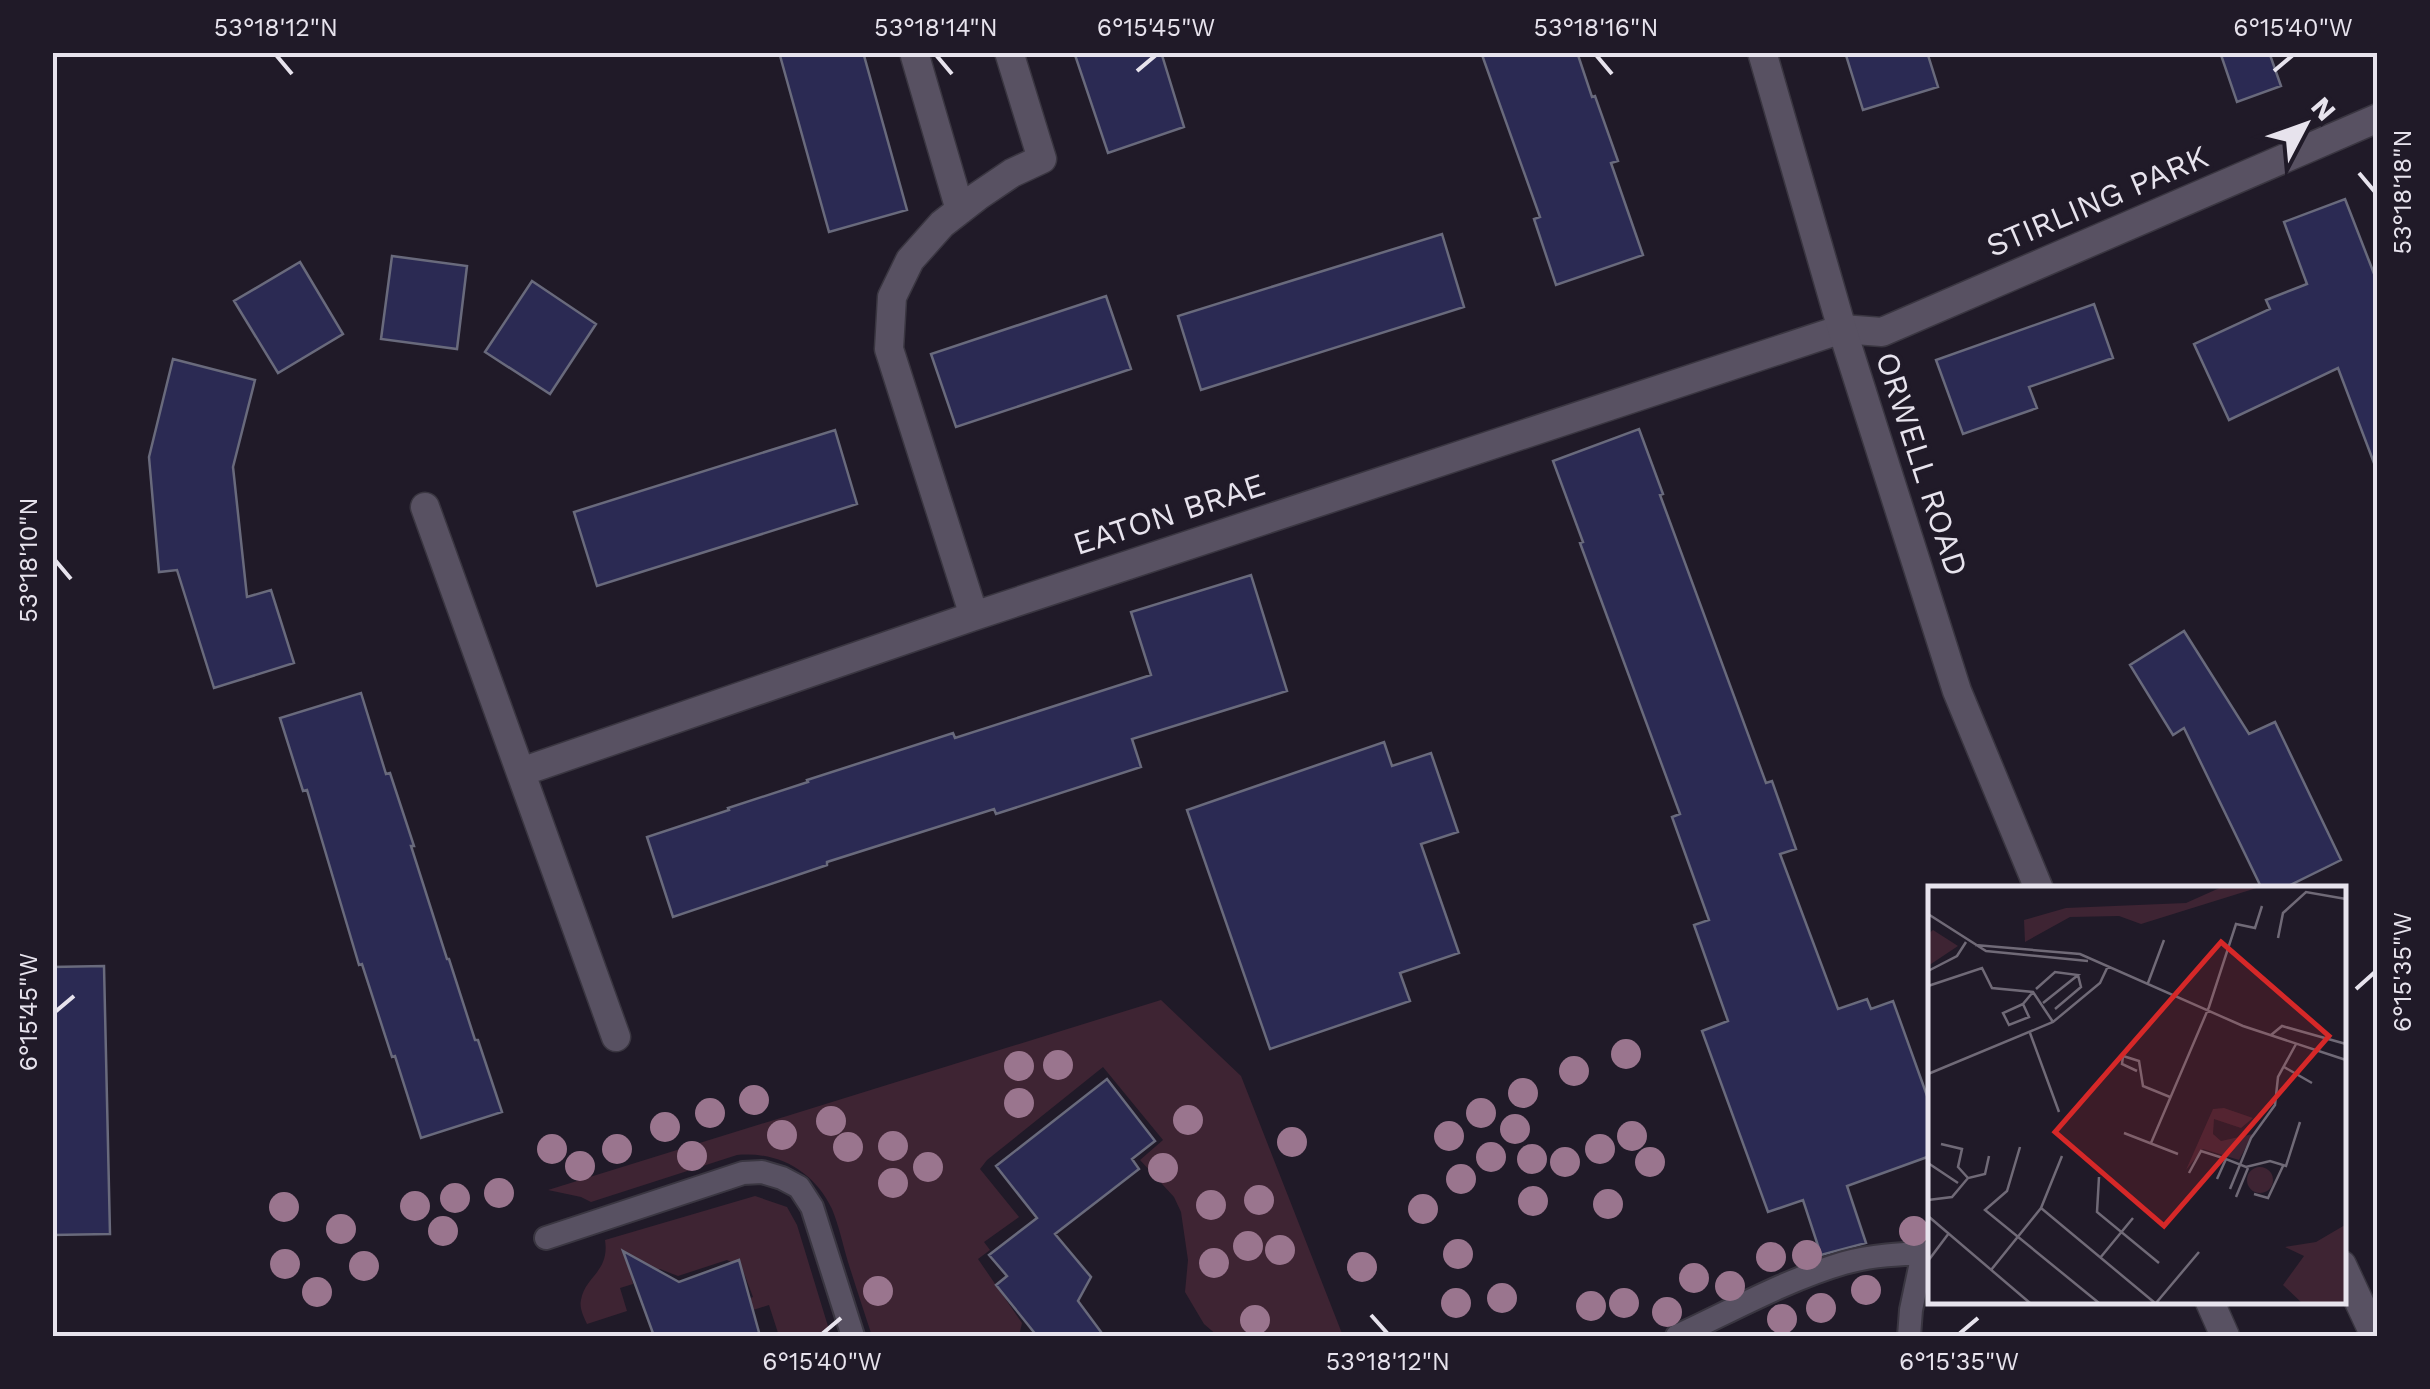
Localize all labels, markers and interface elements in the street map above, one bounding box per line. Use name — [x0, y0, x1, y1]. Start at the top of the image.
text: 53°18'12"N — [214, 13, 338, 42]
text: 53°18'14"N — [874, 13, 998, 42]
text: 6°15'45"W — [1097, 13, 1215, 42]
text: 53°18'16"N — [1533, 13, 1659, 42]
text: 6°15'40"W — [2233, 13, 2353, 42]
north arrow — [2255, 75, 2355, 175]
text: N — [2304, 90, 2343, 128]
text: 53°18'18"N — [2388, 129, 2417, 255]
street label: STIRLING PARK — [1980, 137, 2214, 265]
street label: ORWELL ROAD — [1868, 347, 1976, 581]
street label: EATON BRAE — [1068, 465, 1270, 563]
text: 53°18'10"N — [14, 497, 43, 623]
inset map — [1928, 886, 2345, 1304]
text: 6°15'35"W — [2388, 912, 2417, 1032]
text: 6°15'45"W — [14, 953, 43, 1071]
text: 6°15'40"W — [762, 1347, 882, 1376]
text: 53°18'12"N — [1326, 1347, 1450, 1376]
text: 6°15'35"W — [1899, 1347, 2019, 1376]

